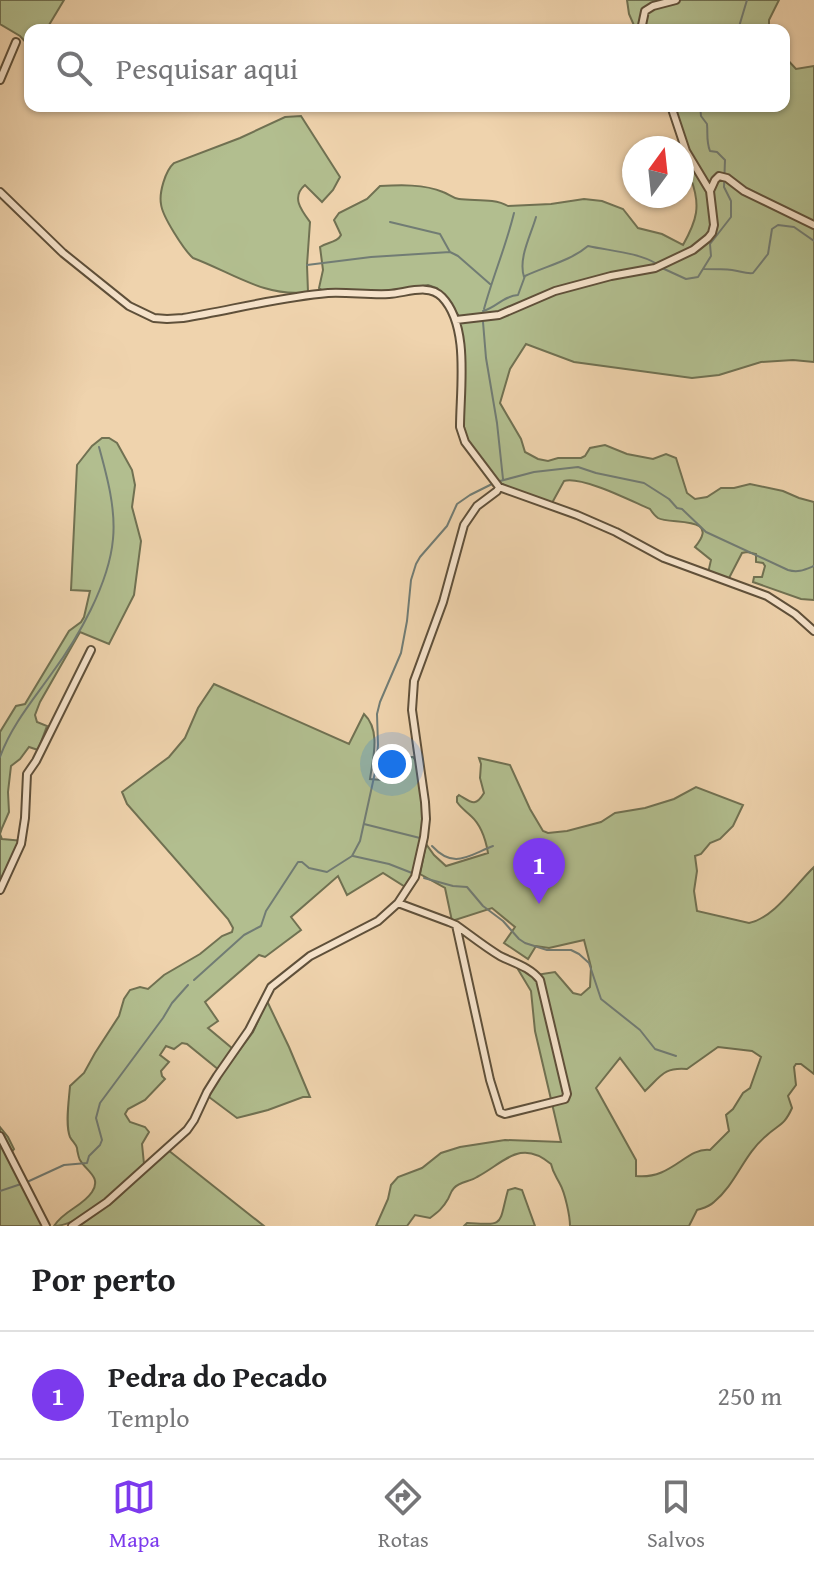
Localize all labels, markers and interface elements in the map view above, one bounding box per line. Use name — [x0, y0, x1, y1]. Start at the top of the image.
search box — [24, 24, 790, 112]
icon: search — [52, 46, 96, 90]
text: Pesquisar aqui — [116, 46, 298, 90]
north arrow — [622, 136, 694, 208]
your location — [372, 744, 412, 784]
pin: 1 — [513, 838, 565, 904]
text: Por perto — [32, 1254, 176, 1303]
text: Pedra do Pecado — [108, 1354, 327, 1398]
text: 1 — [51, 1376, 65, 1415]
text: 250 m — [717, 1376, 782, 1415]
text: Templo — [108, 1398, 190, 1437]
tab: Mapa — [109, 1475, 160, 1555]
tab: Rotas — [378, 1475, 429, 1555]
tab: Salvos — [647, 1475, 705, 1555]

